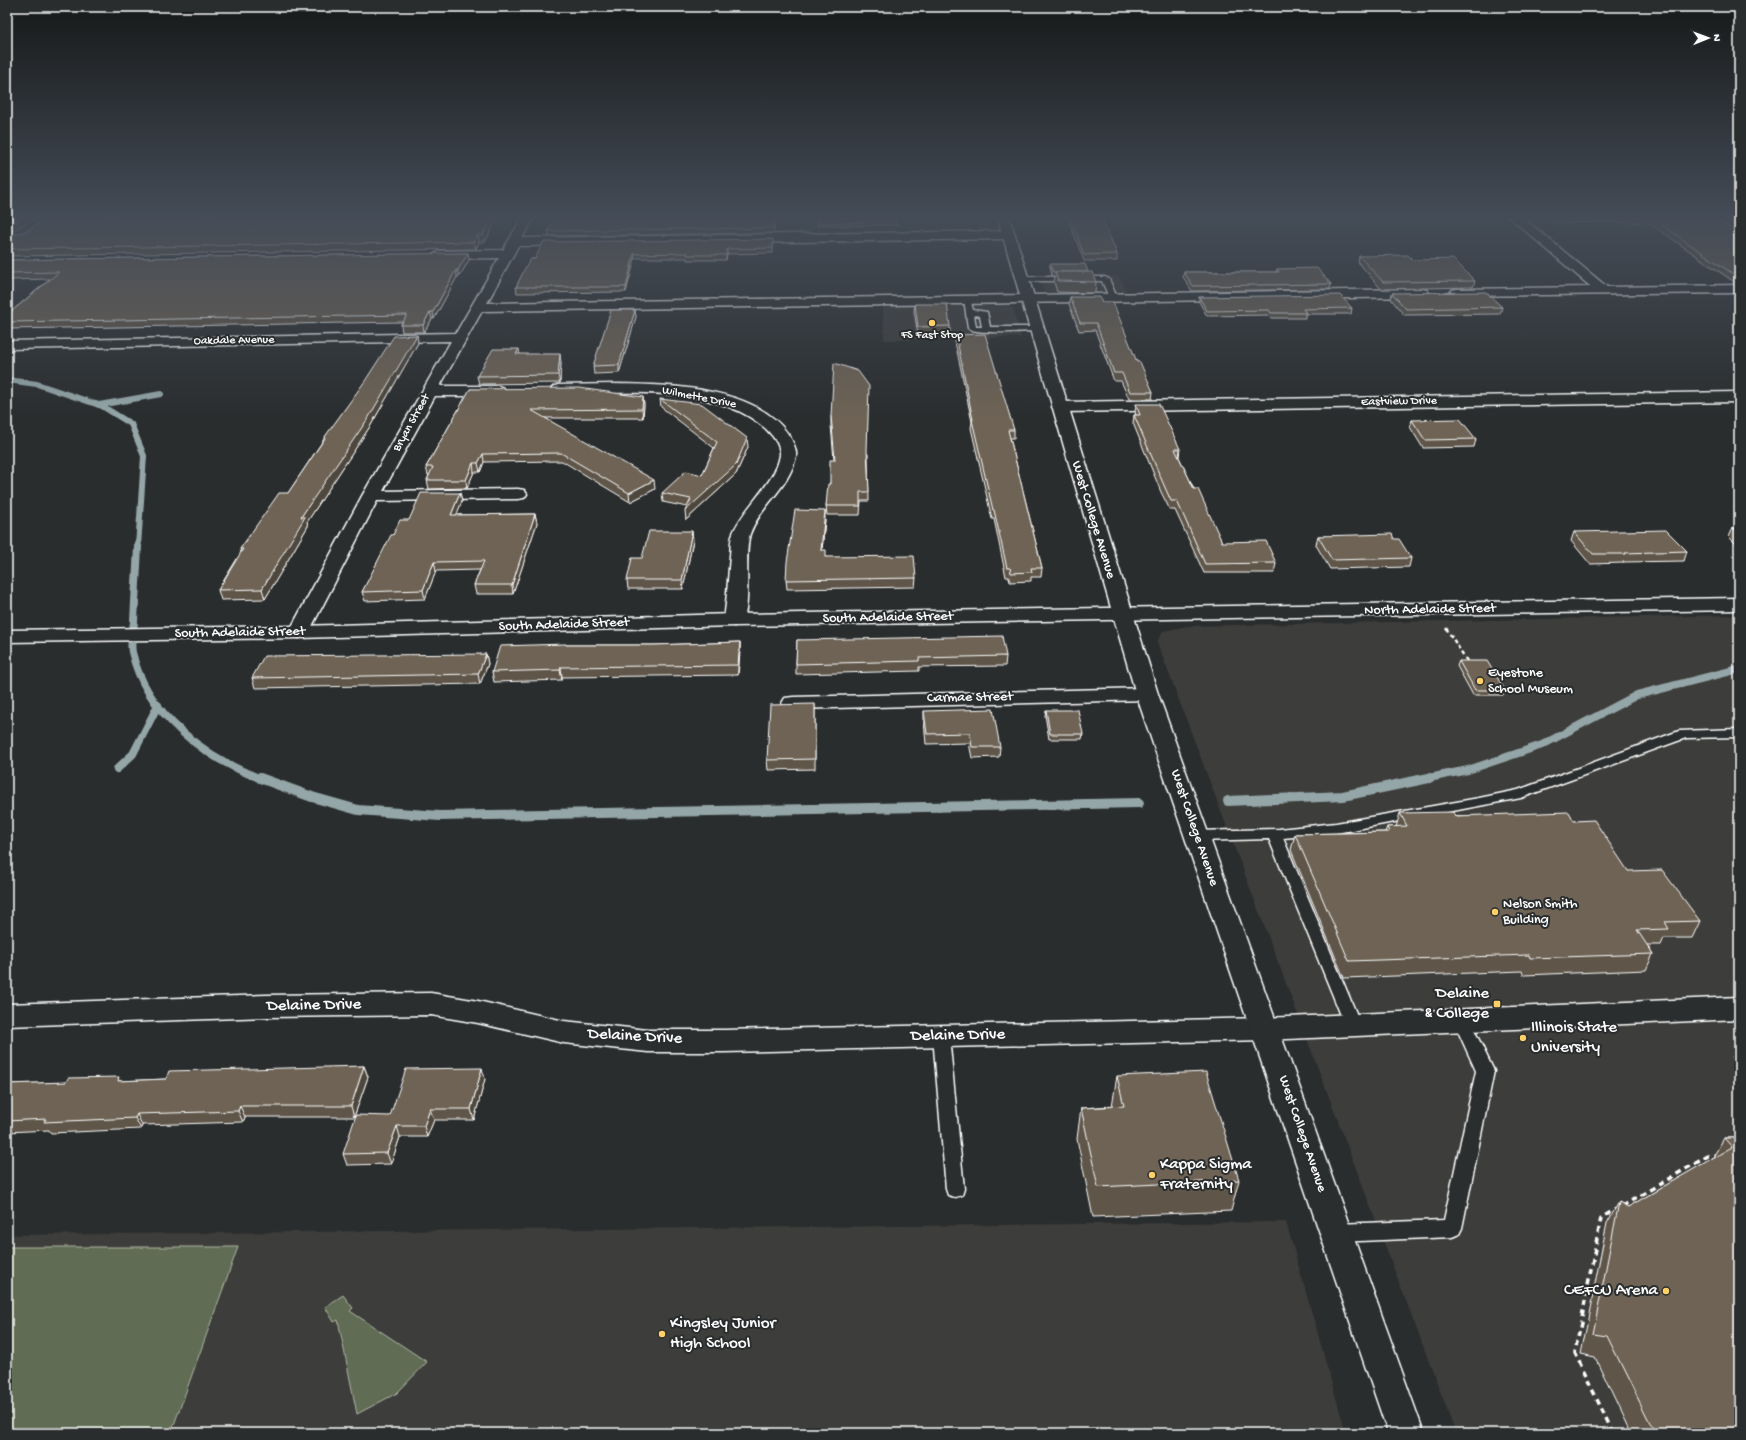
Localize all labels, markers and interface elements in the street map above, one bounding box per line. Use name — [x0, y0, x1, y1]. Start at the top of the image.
north arrow — [1688, 18, 1728, 58]
text: N — [1710, 34, 1722, 42]
marker: FS Fast Stop — [927, 318, 937, 328]
place label: FS Fast Stop — [900, 329, 963, 343]
street label: Oakdale Avenue — [194, 333, 275, 349]
street label: Wilmette Drive — [661, 384, 738, 412]
street label: Bryan Street — [390, 391, 434, 455]
street label: Eastview Drive — [1361, 394, 1438, 410]
street label: West College Avenue — [1067, 459, 1119, 582]
street label: North Adelaide Street — [1364, 600, 1497, 620]
street label: South Adelaide Street — [823, 608, 955, 628]
street label: South Adelaide Street — [498, 614, 631, 636]
street label: South Adelaide Street — [175, 623, 307, 643]
place label: Eyestone School Museum — [1488, 665, 1573, 698]
marker: Eyestone School Museum — [1475, 676, 1485, 686]
street label: Carmae Street — [927, 689, 1014, 707]
street label: West College Avenue — [1166, 767, 1222, 889]
place label: Nelson Smith Building — [1502, 896, 1578, 929]
marker: Nelson Smith Building — [1490, 907, 1500, 917]
place label: Delaine & College — [1424, 984, 1489, 1024]
street label: Delaine Drive — [266, 995, 362, 1017]
marker: Delaine & College — [1492, 999, 1502, 1009]
place label: Illinois State University — [1531, 1018, 1617, 1058]
street label: Delaine Drive — [586, 1024, 683, 1049]
street label: Delaine Drive — [910, 1025, 1006, 1047]
marker: Illinois State University — [1518, 1033, 1528, 1043]
street label: West College Avenue — [1274, 1073, 1330, 1195]
place label: Kappa Sigma Fraternity — [1159, 1155, 1252, 1195]
marker: Kappa Sigma Fraternity — [1147, 1170, 1157, 1180]
place label: CEFCU Arena — [1564, 1281, 1659, 1301]
marker: CEFCU Arena — [1661, 1286, 1671, 1296]
place label: Kingsley Junior High School — [670, 1314, 778, 1354]
marker: Kingsley Junior High School — [657, 1329, 667, 1339]

